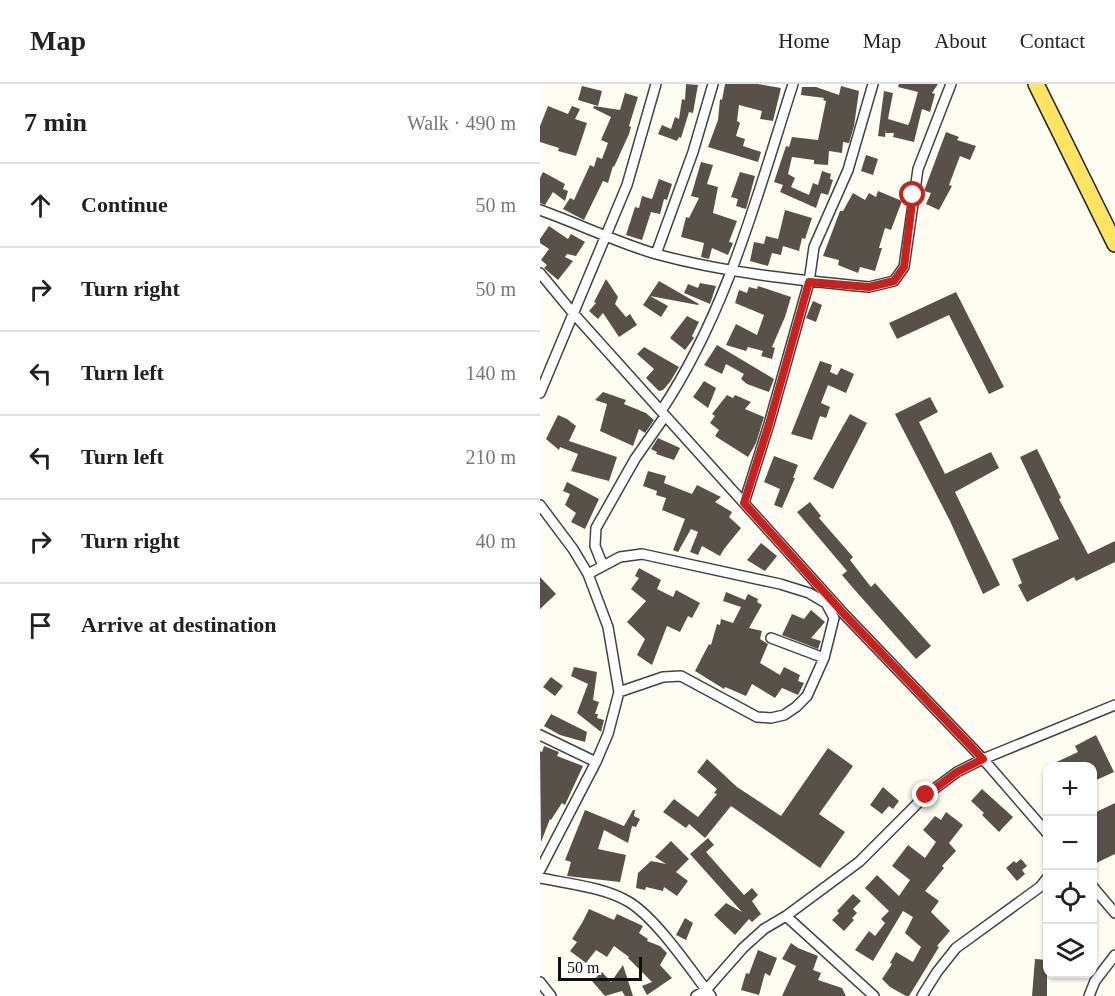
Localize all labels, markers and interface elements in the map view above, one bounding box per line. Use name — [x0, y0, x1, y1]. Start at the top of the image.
text: Map — [30, 25, 86, 56]
text: Home — [778, 29, 830, 53]
text: Map — [863, 29, 901, 53]
text: About — [934, 29, 987, 53]
text: Contact — [1020, 29, 1085, 53]
text: 7 min — [24, 108, 87, 137]
text: Walk · 490 m — [407, 112, 516, 134]
route start — [899, 181, 925, 207]
icon: ahead — [24, 189, 57, 222]
text: Continue — [81, 192, 168, 217]
text: 50 m — [475, 194, 516, 216]
icon: right — [24, 273, 57, 306]
text: Turn right — [81, 276, 180, 301]
text: 50 m — [475, 278, 516, 300]
icon: left — [24, 357, 57, 390]
text: Turn left — [81, 360, 164, 385]
text: 140 m — [465, 362, 516, 384]
icon: left — [24, 441, 57, 474]
text: Turn left — [81, 444, 164, 469]
text: 210 m — [465, 446, 516, 468]
icon: right — [24, 525, 57, 558]
text: Turn right — [81, 528, 180, 553]
text: 40 m — [475, 530, 516, 552]
icon: arrive — [24, 609, 57, 642]
text: Arrive at destination — [81, 612, 277, 637]
map controls — [1043, 762, 1097, 978]
button: + — [1043, 762, 1097, 816]
route end — [912, 781, 938, 807]
button: − — [1043, 816, 1097, 870]
button: locate — [1043, 870, 1097, 924]
button: layers — [1043, 924, 1097, 978]
scale bar — [558, 954, 642, 982]
text: 50 m — [567, 959, 599, 976]

